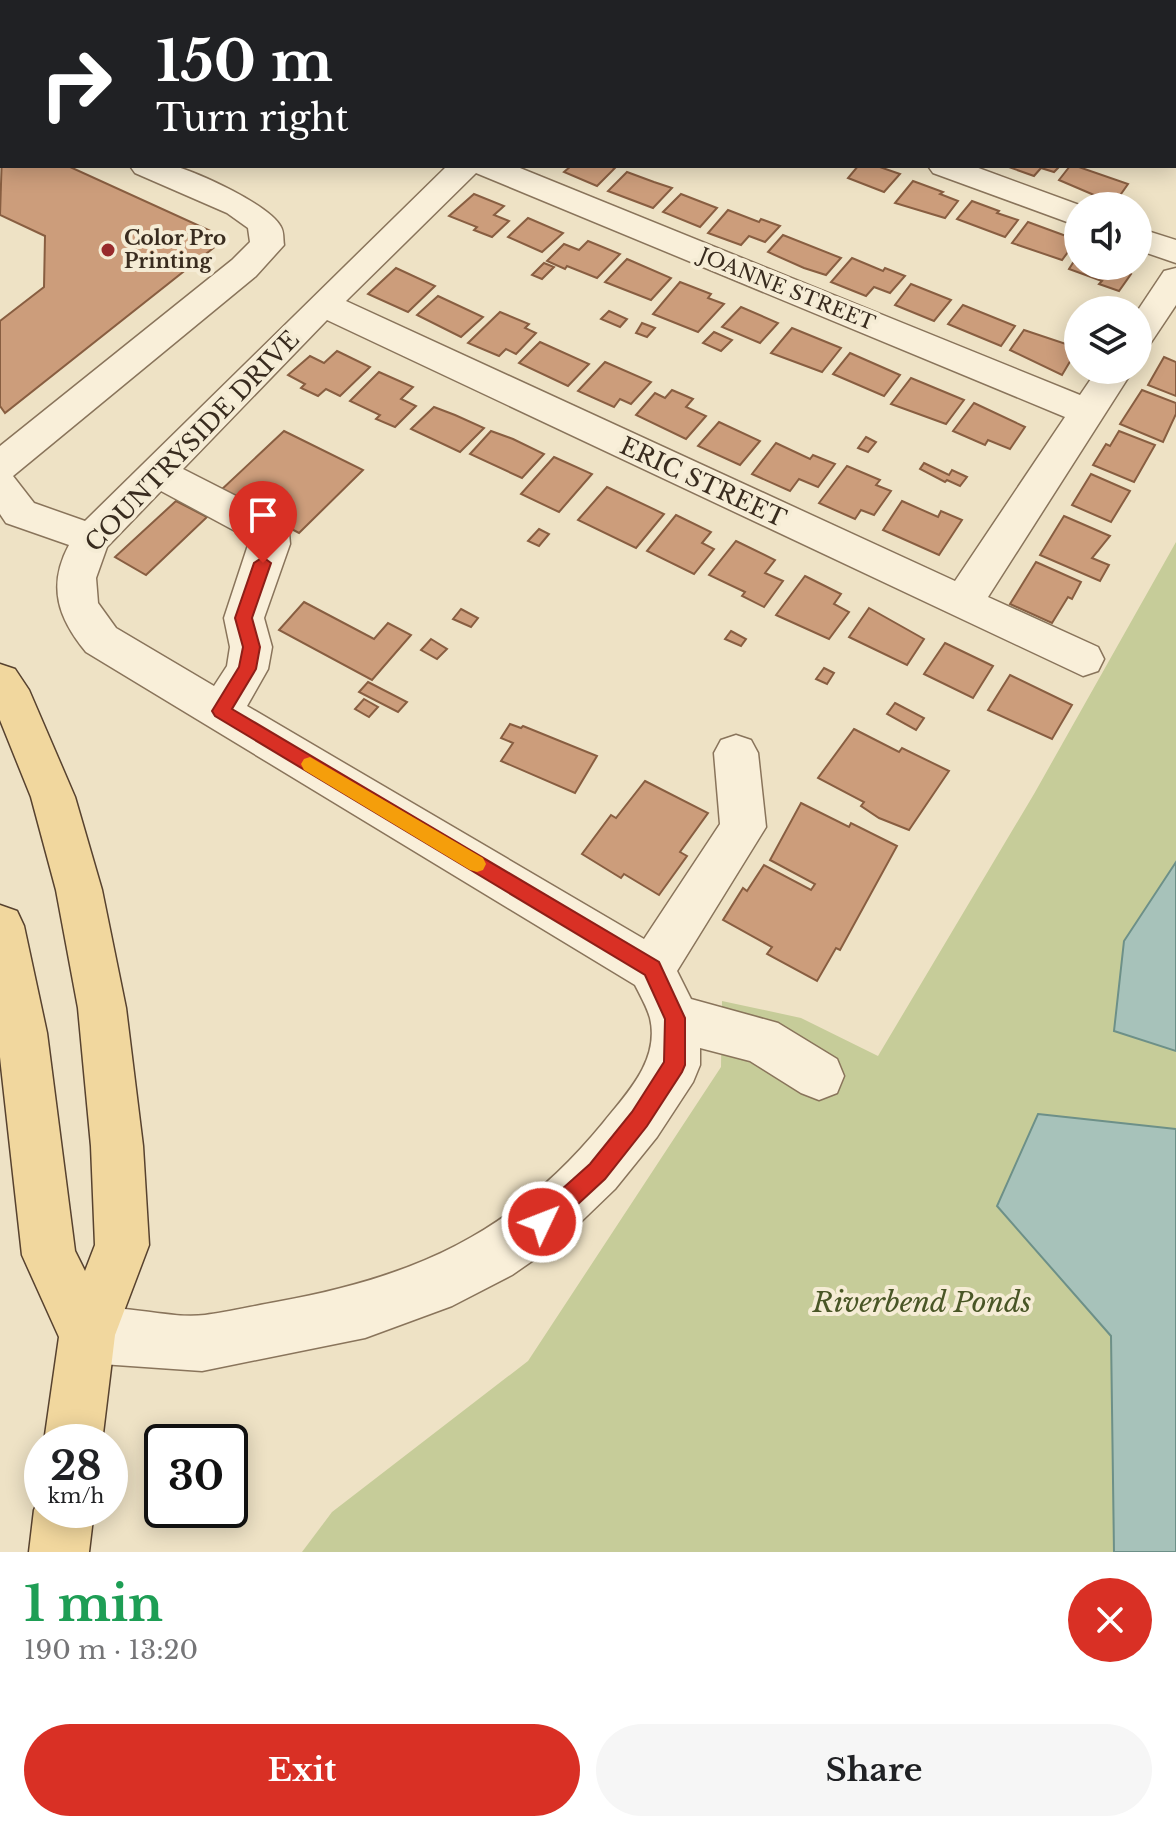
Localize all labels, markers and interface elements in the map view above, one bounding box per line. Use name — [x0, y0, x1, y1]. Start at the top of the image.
text: 150 m — [156, 27, 333, 96]
icon: right — [24, 32, 128, 136]
text: Turn right — [156, 96, 349, 141]
map controls — [1064, 192, 1152, 384]
button: sound — [1064, 192, 1152, 280]
place label: Color Pro Printing — [124, 226, 226, 273]
marker: Color Pro Printing — [99, 241, 117, 259]
street label: JOANNE STREET — [693, 242, 878, 335]
button: layers — [1064, 296, 1152, 384]
street label: COUNTRYSIDE DRIVE — [79, 325, 305, 557]
street label: ERIC STREET — [615, 431, 791, 533]
pin — [229, 481, 297, 563]
icon: arrive — [241, 493, 285, 537]
position arrow — [500, 1180, 584, 1264]
park label: Riverbend Ponds — [812, 1285, 1031, 1320]
speed limit sign: 30 — [144, 1424, 248, 1528]
text: 28 — [50, 1441, 102, 1491]
text: km/h — [48, 1484, 104, 1508]
text: 1 min — [24, 1574, 163, 1634]
button: close — [1068, 1578, 1152, 1662]
text: 190 m · 13:20 — [24, 1634, 198, 1666]
button: Exit — [24, 1724, 580, 1816]
button: Share — [596, 1724, 1152, 1816]

